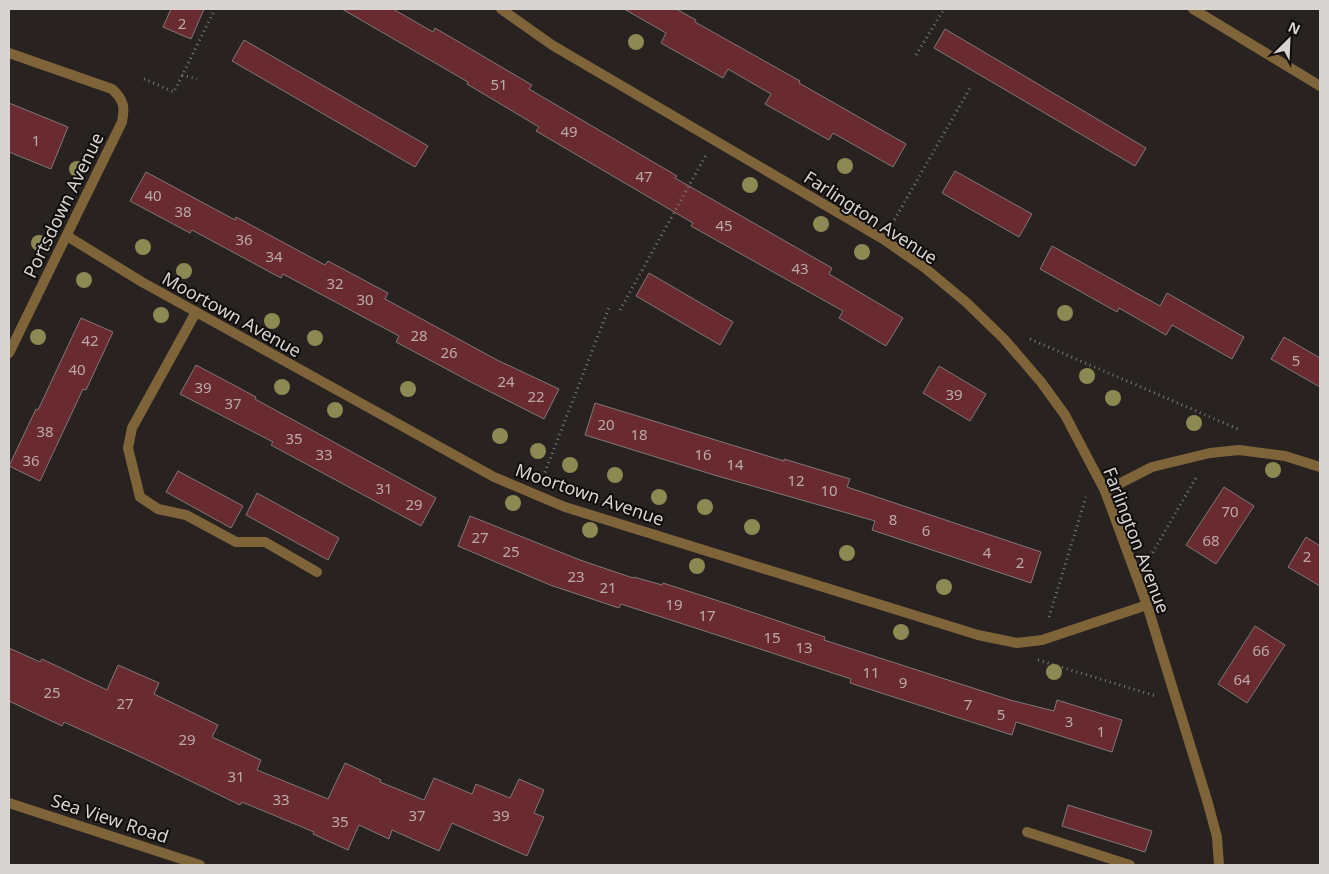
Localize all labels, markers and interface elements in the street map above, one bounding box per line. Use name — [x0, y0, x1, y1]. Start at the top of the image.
house number: 2 — [178, 13, 186, 33]
north arrow — [1264, 15, 1314, 65]
text: N — [1285, 17, 1304, 39]
house number: 51 — [490, 74, 508, 94]
house number: 49 — [560, 121, 578, 141]
street label: Portsdown Avenue — [17, 128, 109, 282]
house number: 1 — [32, 130, 40, 150]
street label: Farlington Avenue — [800, 165, 942, 269]
house number: 47 — [635, 166, 653, 186]
house number: 40 — [144, 185, 162, 205]
house number: 38 — [174, 201, 192, 221]
house number: 45 — [715, 215, 733, 235]
house number: 36 — [235, 229, 253, 249]
house number: 34 — [265, 246, 283, 266]
house number: 43 — [791, 258, 809, 278]
street label: Moortown Avenue — [158, 266, 306, 362]
house number: 32 — [326, 273, 344, 293]
house number: 30 — [356, 289, 374, 309]
house number: 28 — [410, 325, 428, 345]
house number: 42 — [81, 330, 99, 350]
house number: 26 — [440, 342, 458, 362]
house number: 5 — [1292, 350, 1300, 370]
house number: 40 — [68, 359, 86, 379]
house number: 24 — [497, 371, 515, 391]
house number: 39 — [194, 377, 212, 397]
house number: 39 — [945, 384, 963, 404]
house number: 22 — [527, 386, 545, 406]
house number: 37 — [224, 393, 242, 413]
house number: 20 — [597, 414, 615, 434]
house number: 38 — [36, 421, 54, 441]
house number: 18 — [630, 424, 648, 444]
house number: 35 — [285, 428, 303, 448]
house number: 33 — [315, 444, 333, 464]
house number: 16 — [694, 444, 712, 464]
house number: 36 — [22, 450, 40, 470]
house number: 14 — [726, 454, 744, 474]
street label: Moortown Avenue — [512, 457, 668, 531]
street label: Farlington Avenue — [1098, 463, 1176, 617]
house number: 12 — [787, 470, 805, 490]
house number: 31 — [375, 478, 393, 498]
house number: 10 — [820, 480, 838, 500]
house number: 29 — [405, 494, 423, 514]
house number: 70 — [1221, 501, 1239, 521]
house number: 8 — [889, 509, 897, 529]
house number: 6 — [922, 520, 930, 540]
house number: 27 — [471, 527, 489, 547]
house number: 68 — [1202, 530, 1220, 550]
house number: 25 — [502, 541, 520, 561]
house number: 4 — [983, 542, 992, 562]
house number: 2 — [1303, 546, 1311, 566]
house number: 2 — [1016, 552, 1024, 572]
house number: 23 — [567, 566, 585, 586]
house number: 21 — [599, 577, 617, 597]
house number: 19 — [665, 594, 683, 614]
house number: 17 — [698, 605, 716, 625]
house number: 15 — [763, 627, 781, 647]
house number: 13 — [795, 637, 813, 657]
house number: 66 — [1252, 640, 1270, 660]
house number: 11 — [862, 662, 880, 682]
house number: 64 — [1233, 669, 1251, 689]
house number: 9 — [899, 672, 907, 692]
house number: 25 — [43, 682, 61, 702]
house number: 27 — [116, 693, 134, 713]
house number: 7 — [964, 694, 972, 714]
house number: 5 — [997, 704, 1005, 724]
house number: 3 — [1065, 711, 1073, 731]
house number: 1 — [1097, 721, 1105, 741]
house number: 29 — [178, 729, 196, 749]
house number: 31 — [227, 766, 245, 786]
street label: Sea View Road — [48, 788, 172, 848]
house number: 33 — [272, 789, 290, 809]
house number: 37 — [408, 805, 426, 825]
house number: 39 — [492, 805, 510, 825]
house number: 35 — [331, 811, 349, 831]

